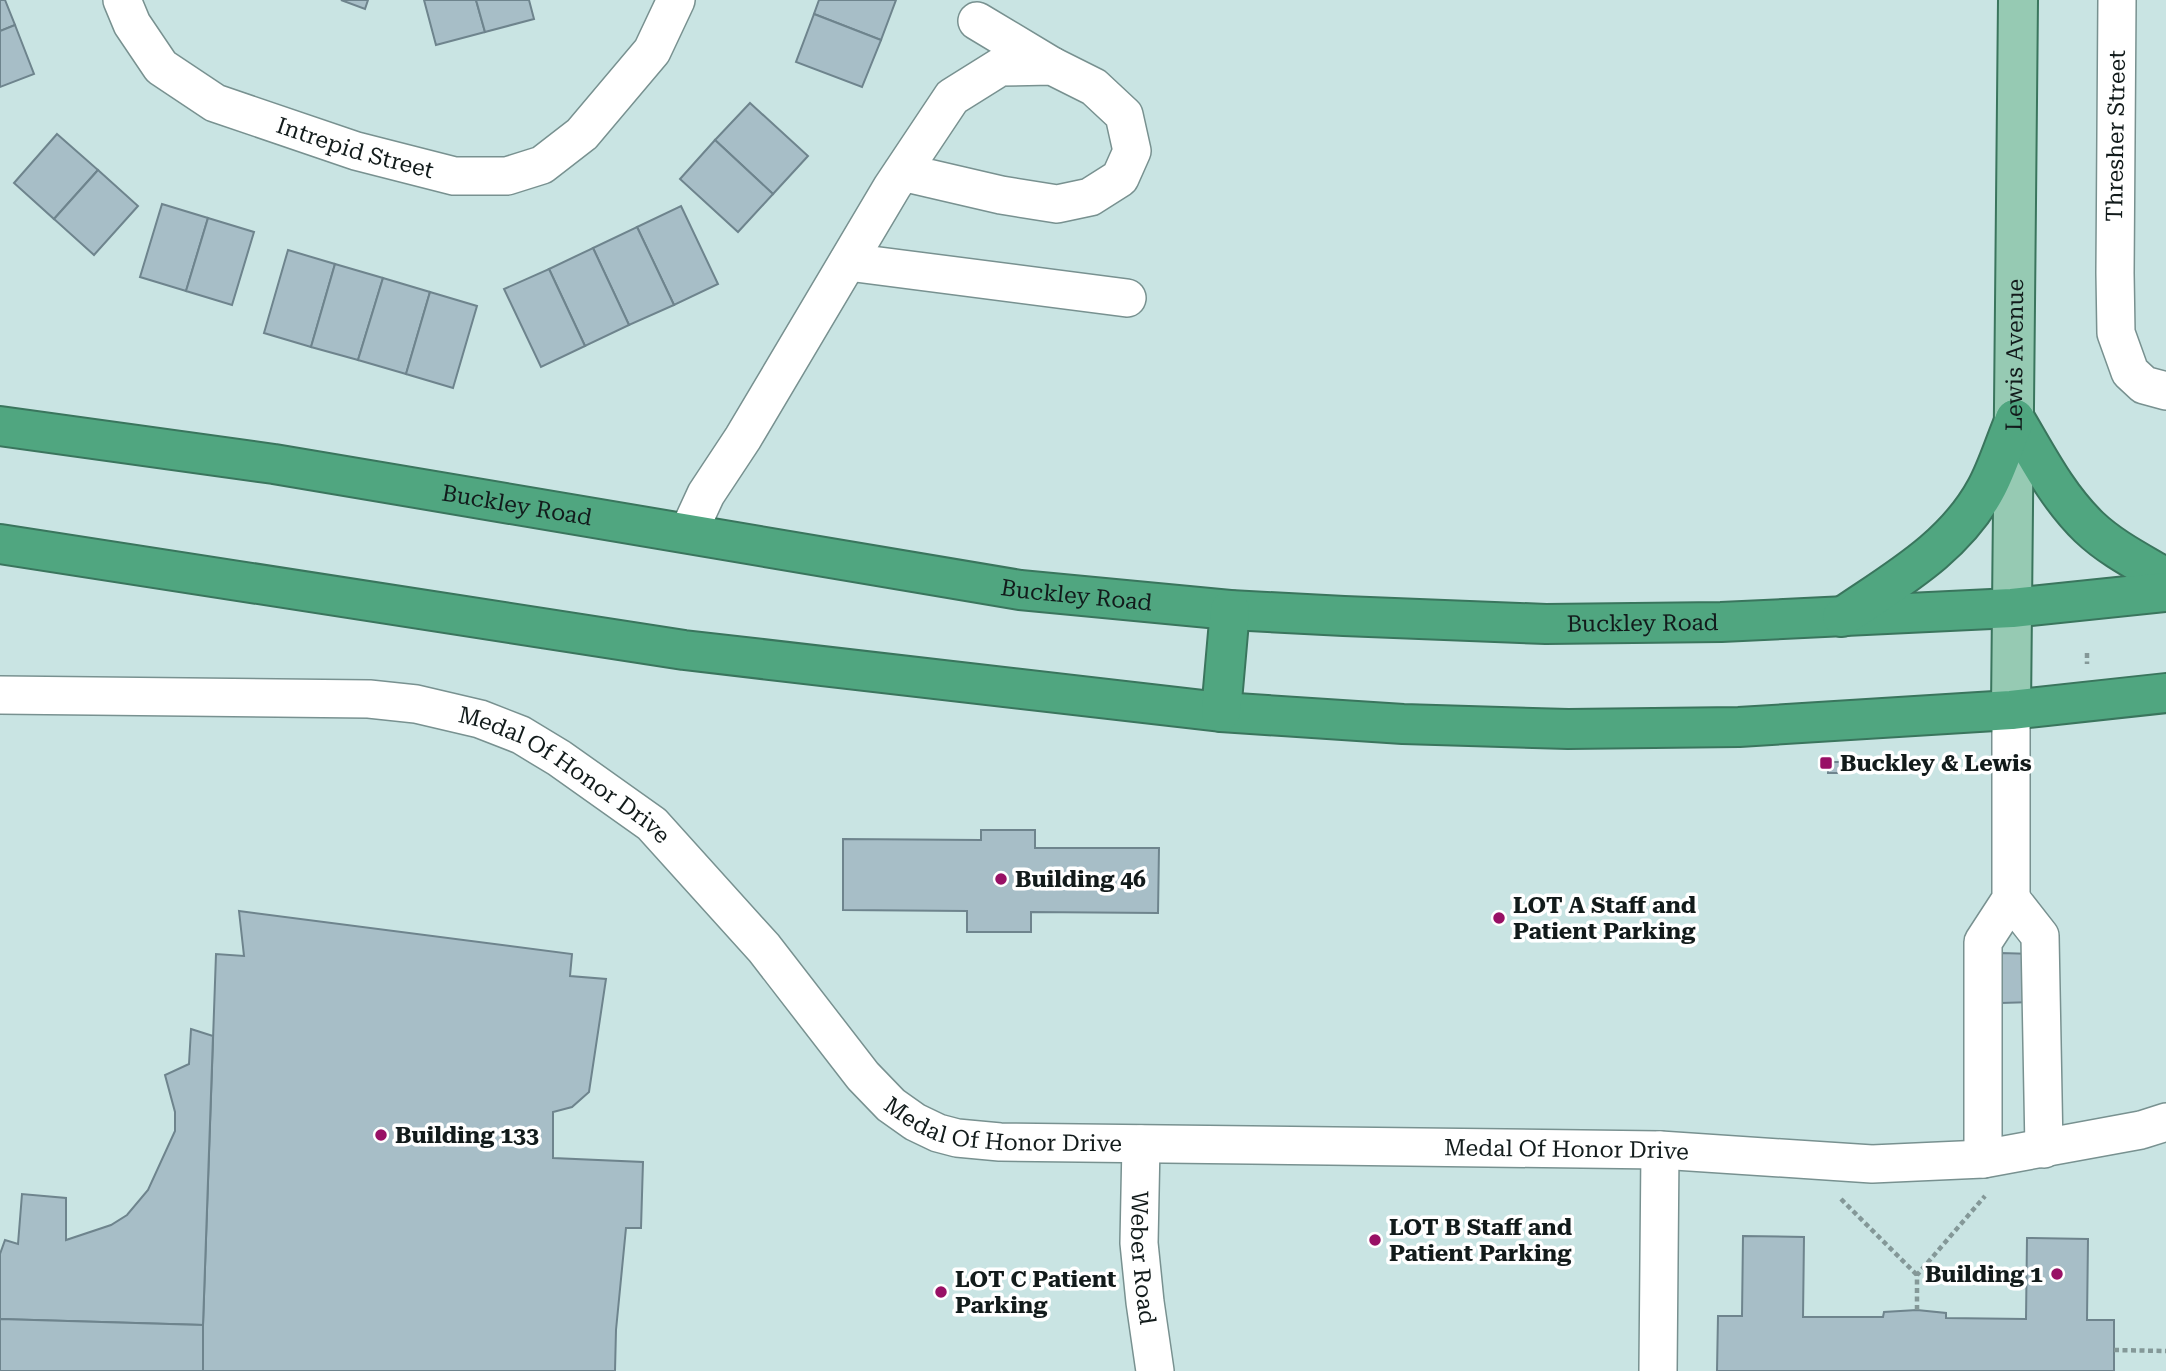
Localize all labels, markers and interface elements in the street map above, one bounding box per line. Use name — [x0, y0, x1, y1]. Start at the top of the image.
street label: Thresher Street — [2101, 49, 2131, 222]
street label: Intrepid Street — [273, 111, 437, 184]
street label: Lewis Avenue — [2000, 279, 2029, 431]
street label: Buckley Road — [440, 479, 594, 531]
street label: Buckley Road — [999, 574, 1154, 616]
street label: Buckley Road — [1566, 609, 1719, 637]
street label: Medal Of Honor Drive — [456, 701, 676, 849]
place label: Buckley & Lewis — [1840, 750, 2032, 777]
marker: Buckley & Lewis — [1818, 755, 1834, 771]
place label: Building 46 — [1015, 866, 1146, 893]
marker: Building 46 — [993, 871, 1009, 887]
place label: LOT A Staff and Patient Parking — [1513, 892, 1696, 945]
marker: LOT A Staff and Patient Parking — [1491, 910, 1507, 926]
street label: Medal Of Honor Drive — [879, 1091, 1122, 1157]
place label: Building 133 — [395, 1122, 539, 1149]
marker: Building 133 — [373, 1127, 389, 1143]
street label: Medal Of Honor Drive — [1444, 1134, 1690, 1165]
street label: Weber Road — [1125, 1191, 1162, 1327]
place label: LOT B Staff and Patient Parking — [1389, 1214, 1572, 1267]
marker: LOT B Staff and Patient Parking — [1367, 1232, 1383, 1248]
place label: Building 1 — [1925, 1261, 2043, 1288]
place label: LOT C Patient Parking — [955, 1266, 1116, 1319]
marker: Building 1 — [2049, 1266, 2065, 1282]
marker: LOT C Patient Parking — [933, 1284, 949, 1300]

